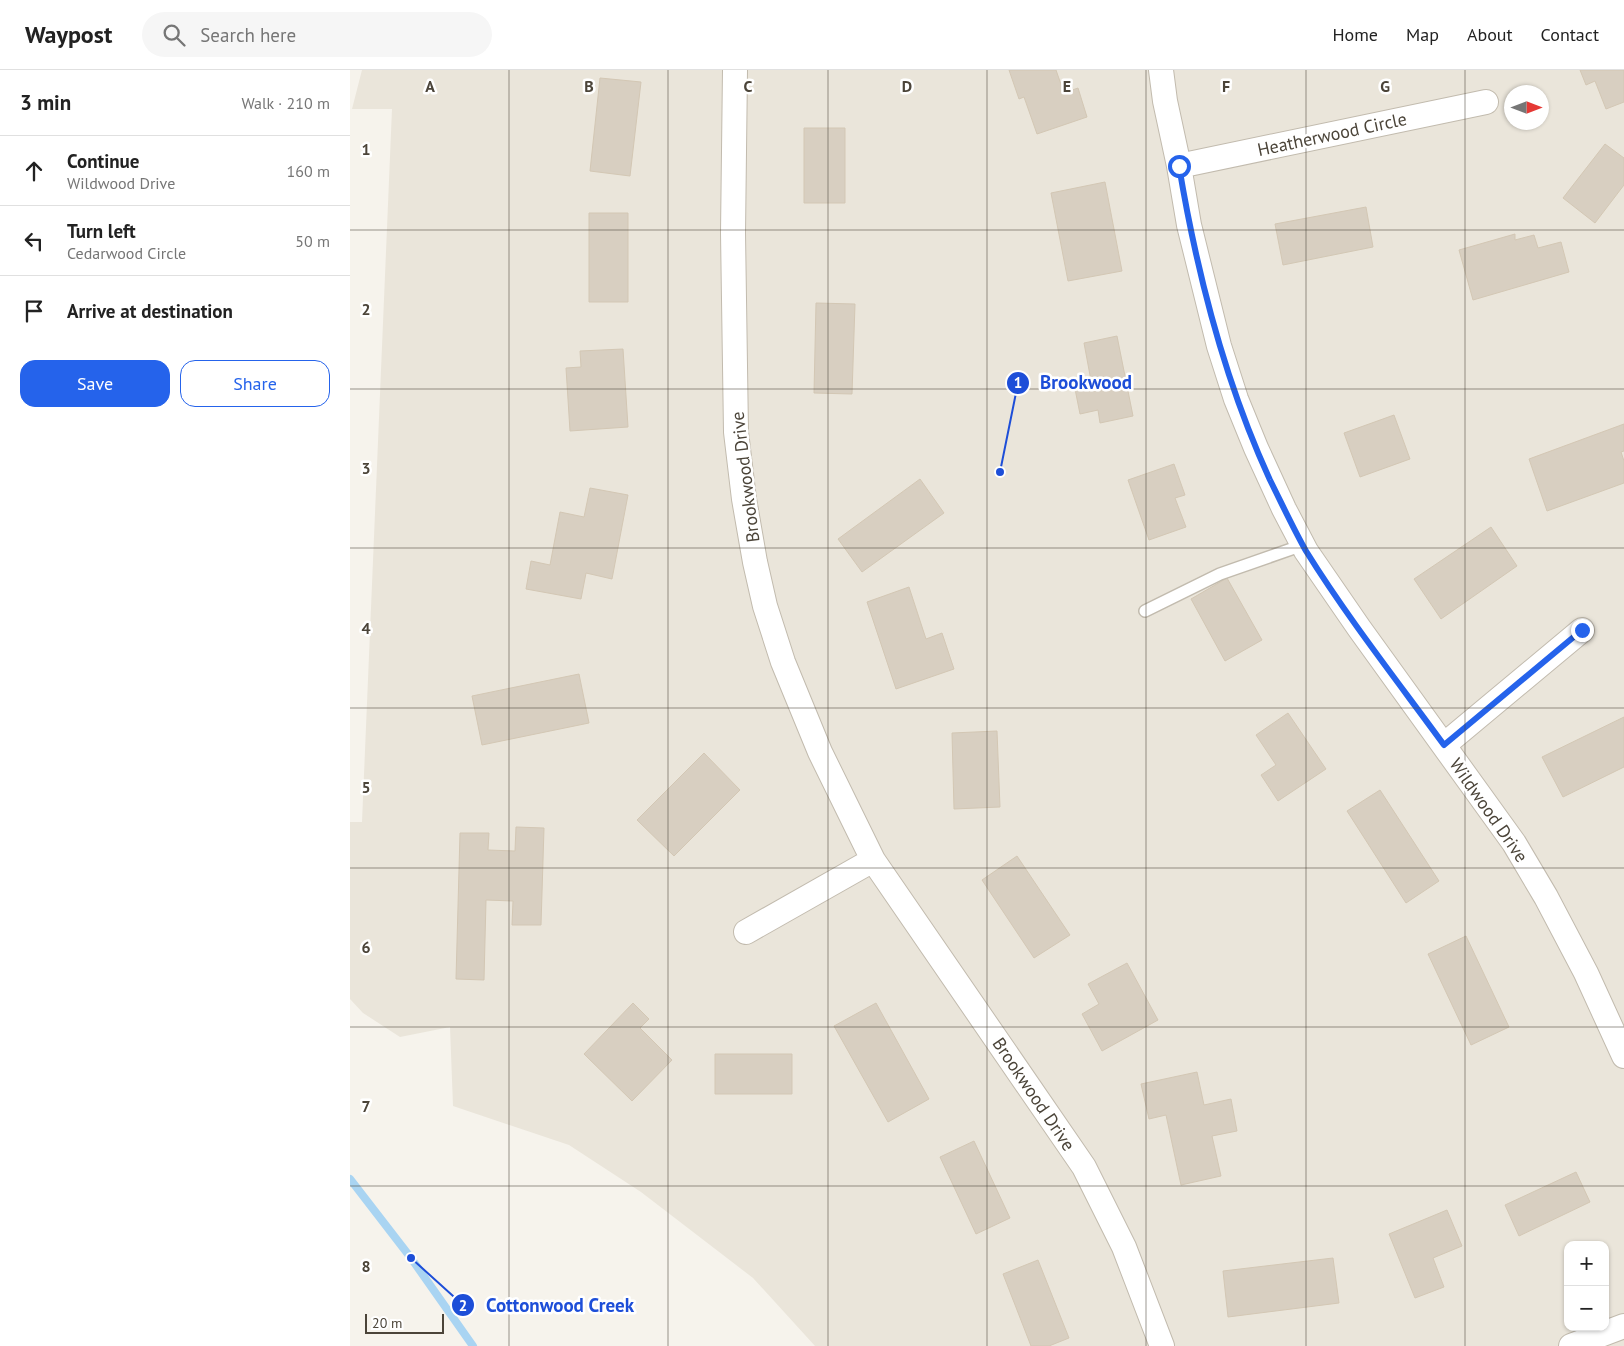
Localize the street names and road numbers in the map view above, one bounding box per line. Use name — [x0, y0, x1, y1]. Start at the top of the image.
street label: Heatherwood Circle — [1255, 107, 1409, 161]
street label: Brookwood Drive — [726, 410, 764, 544]
street label: Wildwood Drive — [1445, 754, 1533, 866]
street label: Brookwood Drive — [988, 1033, 1080, 1155]

